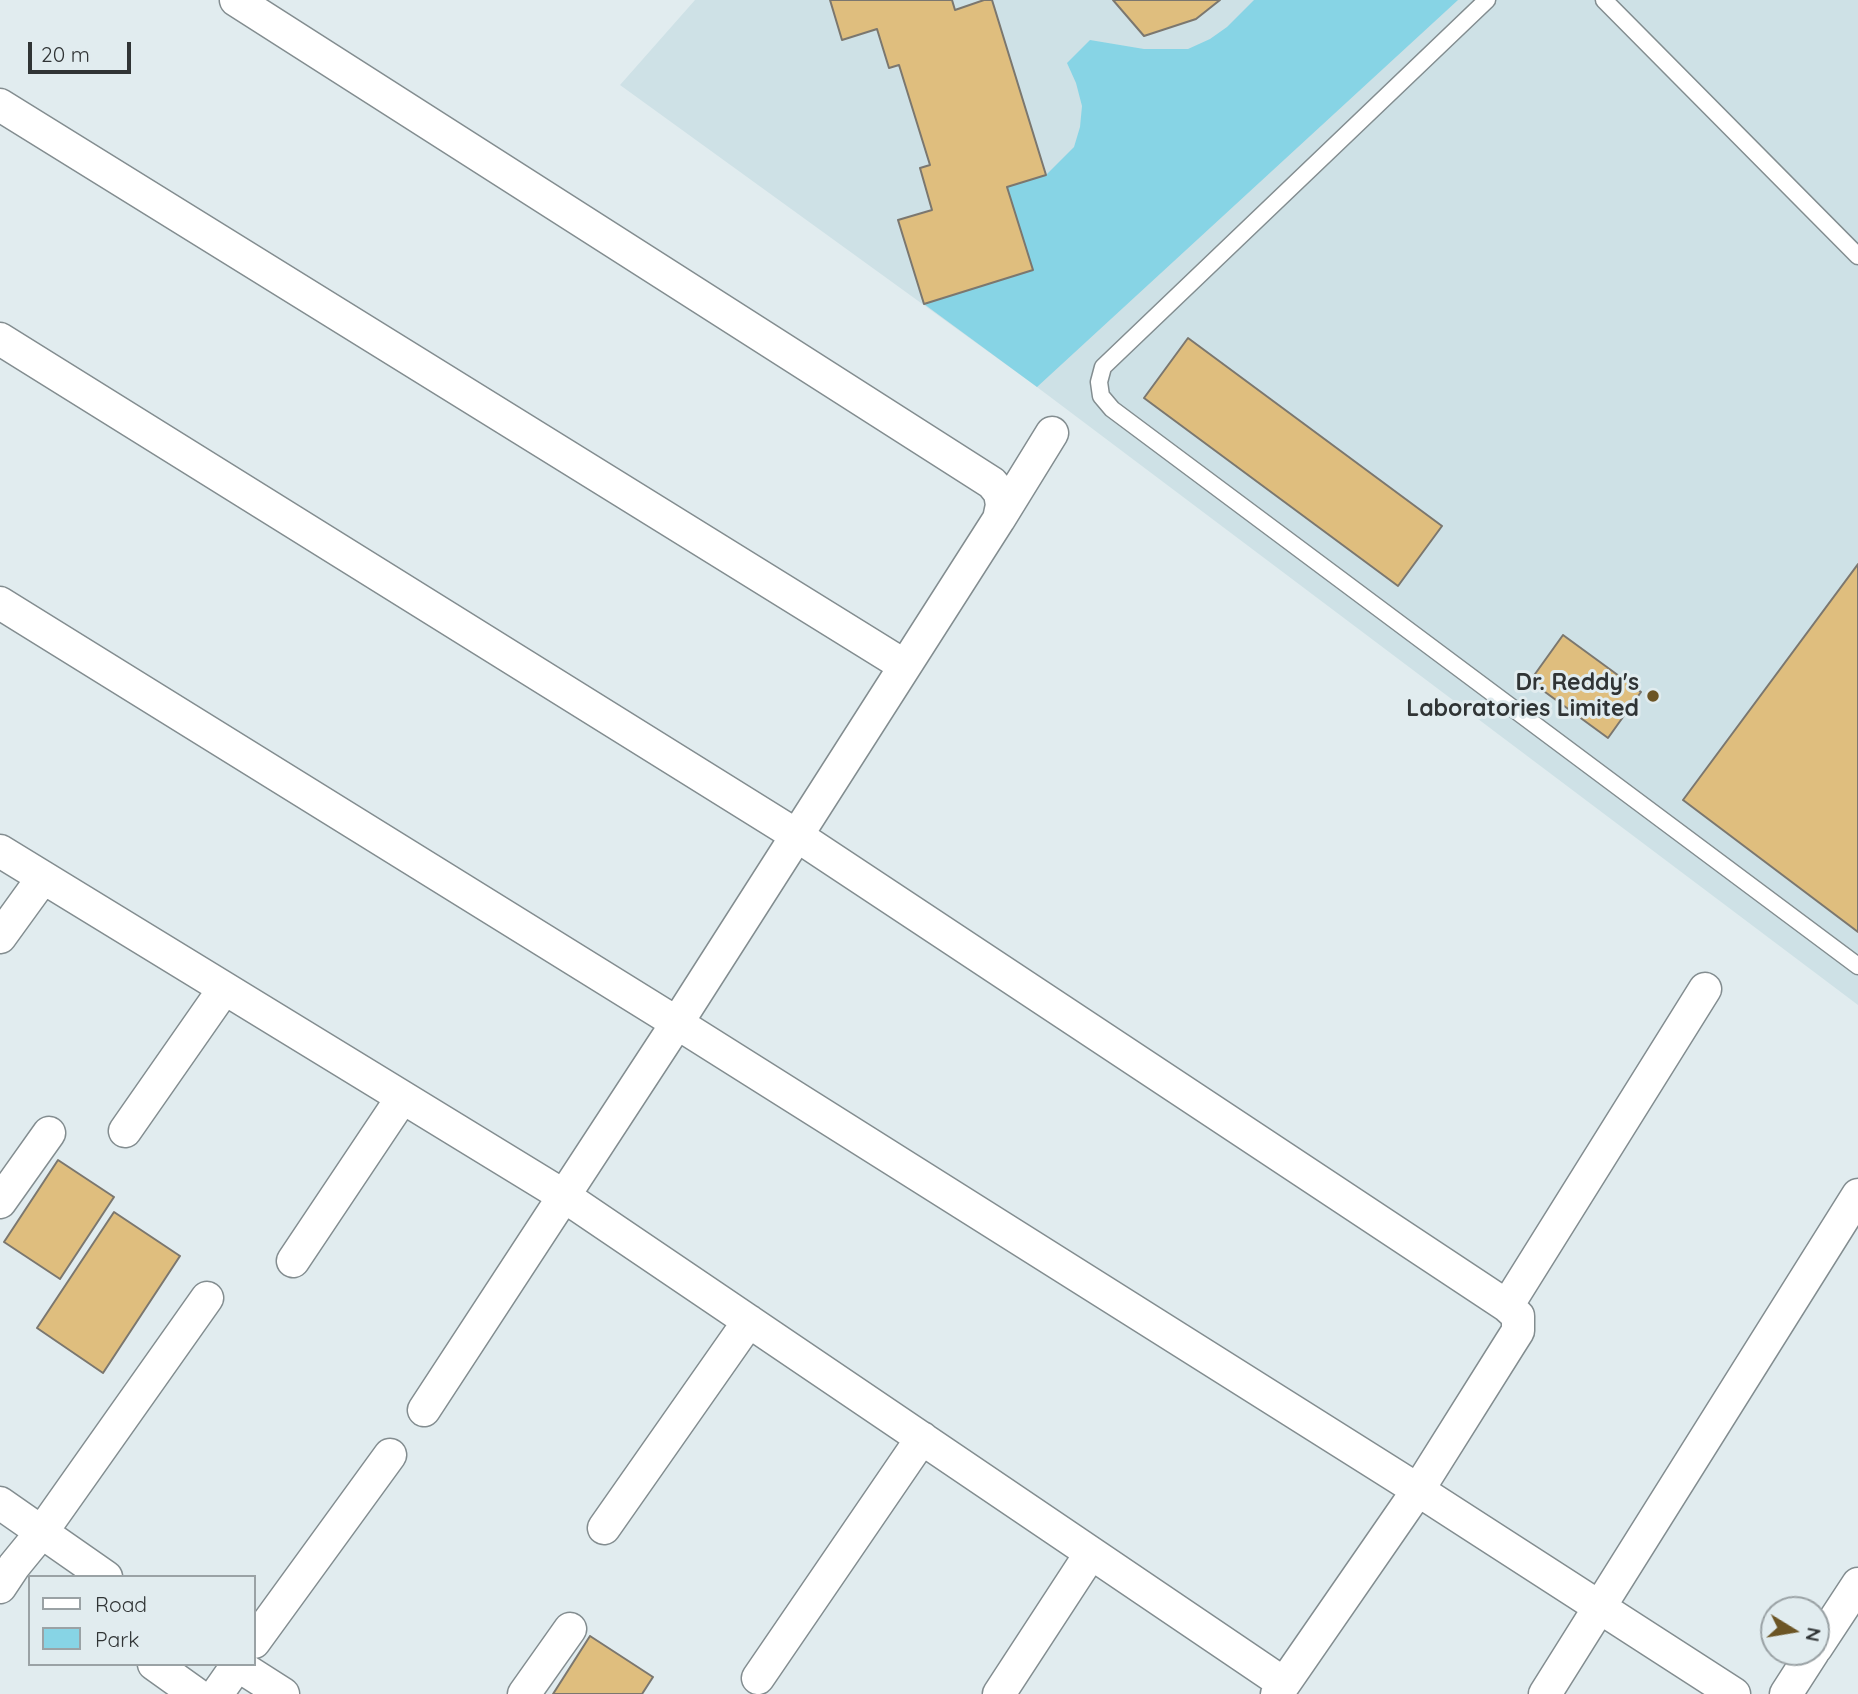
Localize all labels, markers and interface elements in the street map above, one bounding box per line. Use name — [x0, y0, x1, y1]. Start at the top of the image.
scale bar — [32, 28, 135, 72]
text: 20 m — [41, 41, 90, 67]
place label: Dr. Reddy's Laboratories Limited — [1406, 669, 1639, 723]
marker: Dr. Reddy's Laboratories Limited — [1645, 688, 1661, 704]
legend — [28, 1575, 256, 1666]
text: Road — [95, 1591, 147, 1617]
north arrow — [1760, 1596, 1830, 1666]
text: N — [1801, 1625, 1827, 1644]
text: Park — [95, 1626, 139, 1652]

